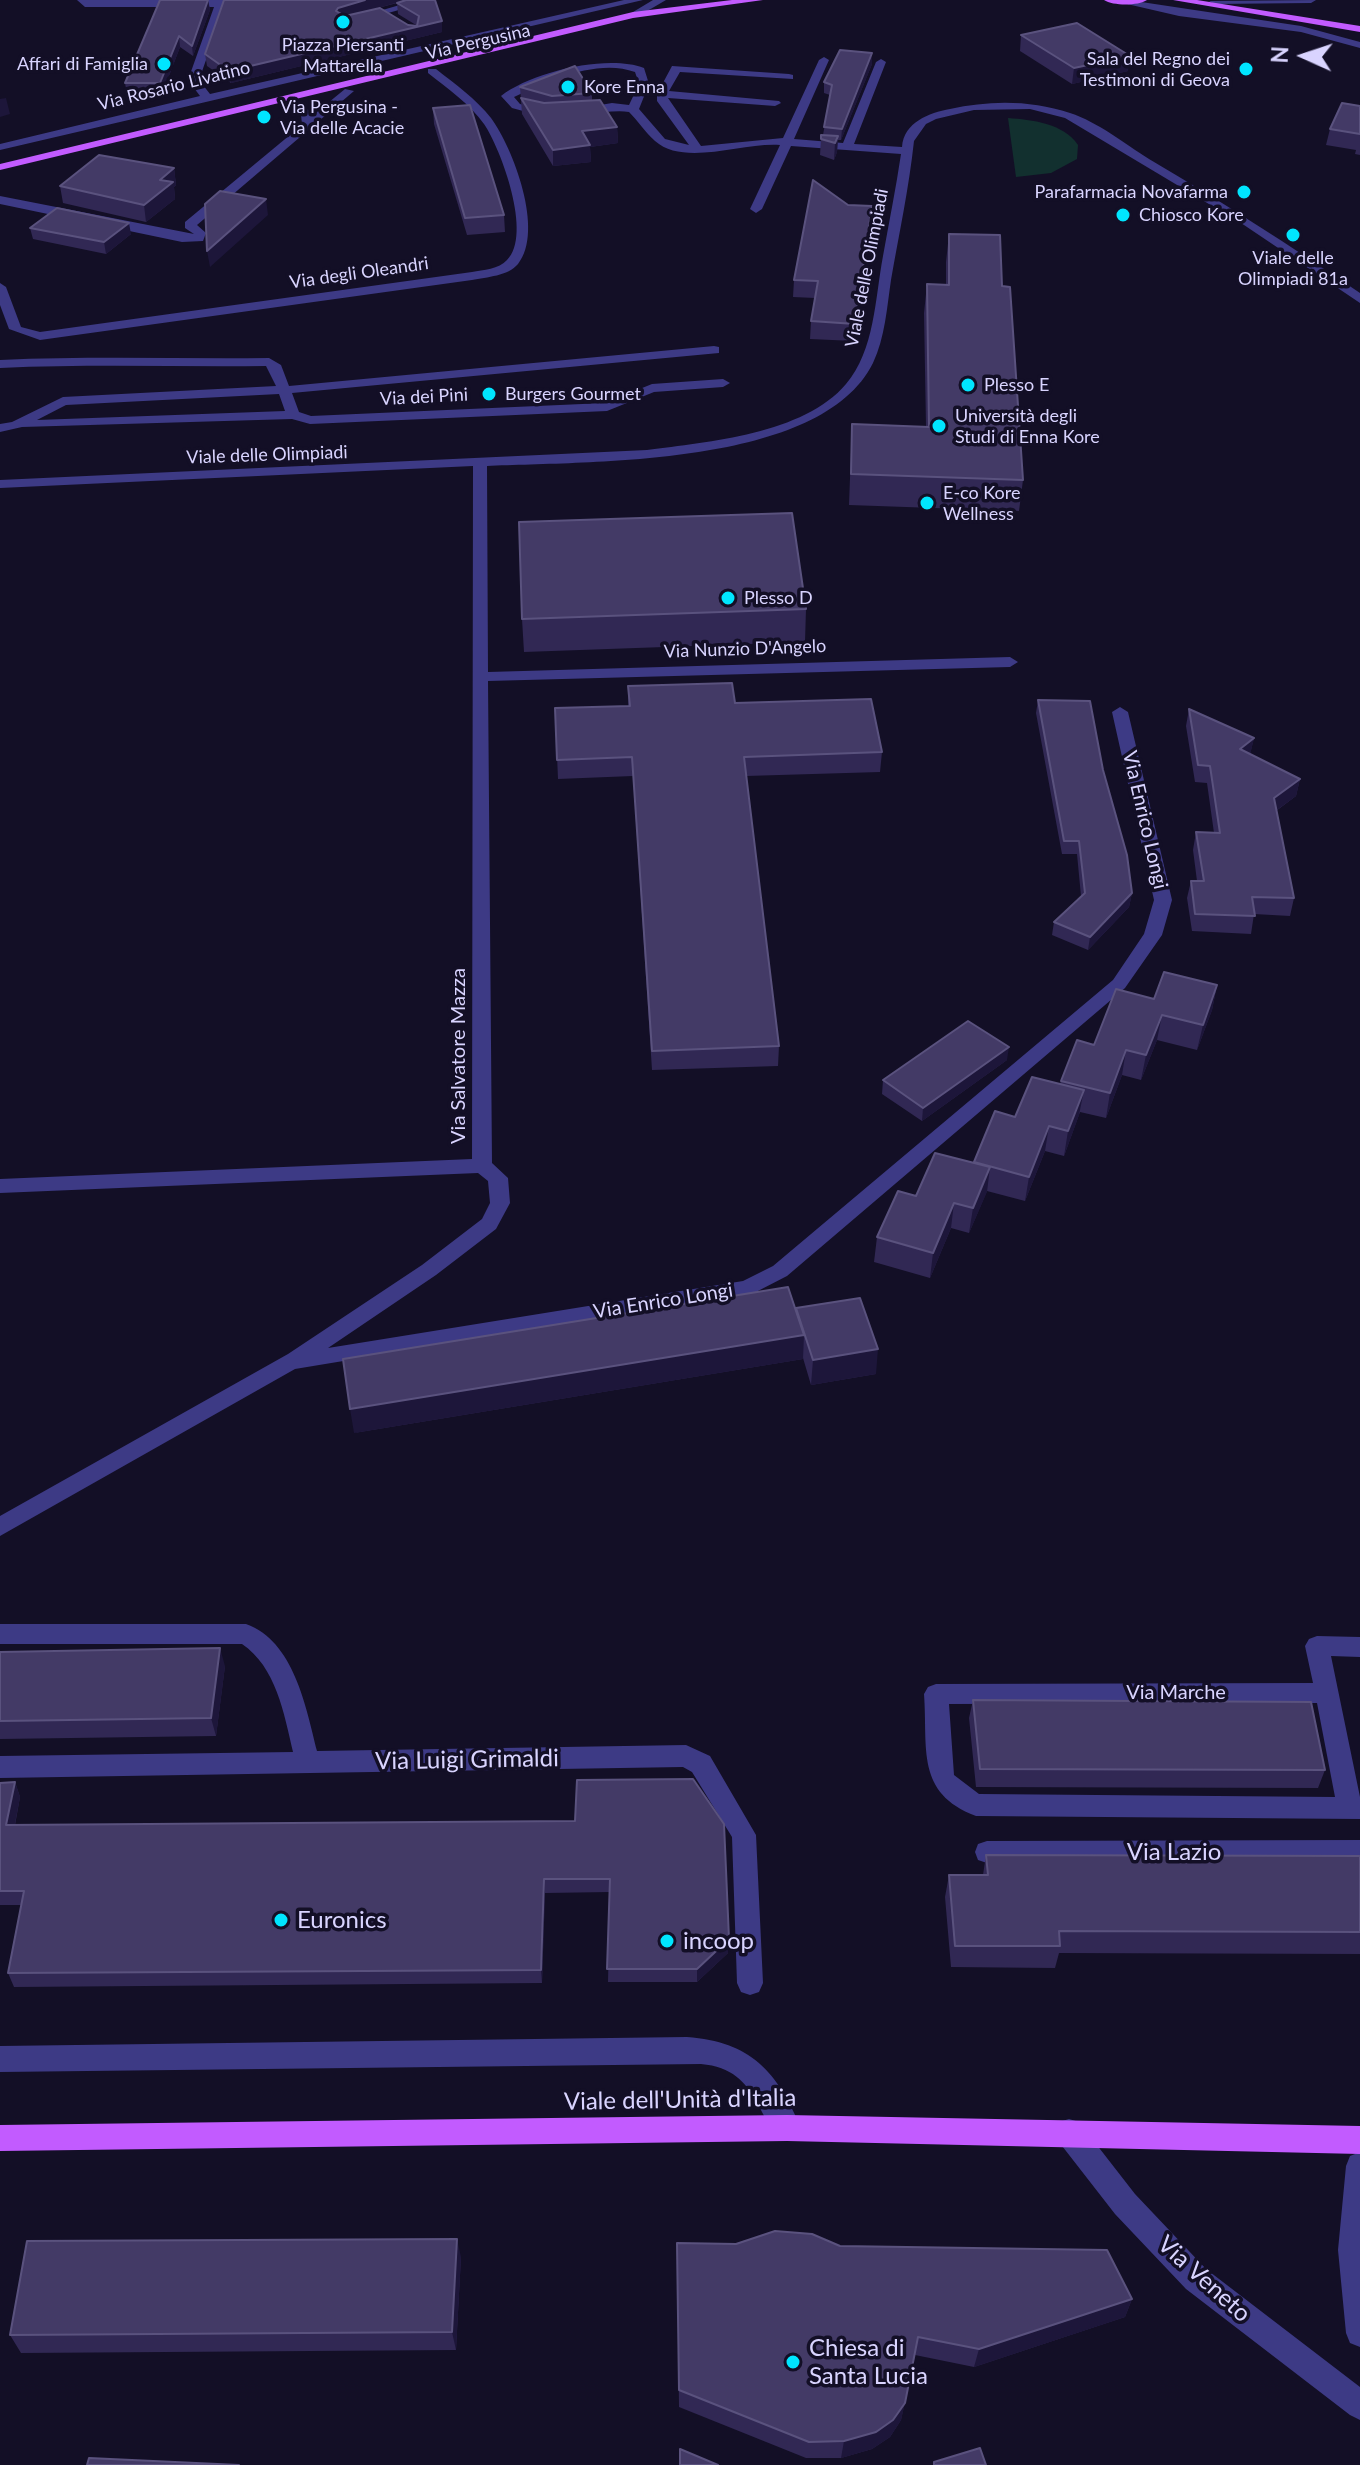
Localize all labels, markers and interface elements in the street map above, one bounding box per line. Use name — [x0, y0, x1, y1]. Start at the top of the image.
marker: Piazza Piersanti Mattarella — [334, 13, 352, 31]
north arrow — [1264, 16, 1344, 96]
street label: Via Pergusina — [424, 19, 532, 65]
place label: Piazza Piersanti Mattarella — [282, 34, 404, 76]
text: N — [1266, 46, 1293, 64]
place label: Sala del Regno dei Testimoni di Geova — [1080, 48, 1230, 90]
place label: Affari di Famiglia — [17, 53, 148, 75]
marker: Affari di Famiglia — [155, 55, 173, 73]
street label: Via Rosario Livatino — [96, 57, 252, 115]
marker: Sala del Regno dei Testimoni di Geova — [1237, 60, 1255, 78]
place label: Kore Enna — [584, 76, 665, 98]
marker: Kore Enna — [559, 78, 577, 96]
place label: Via Pergusina - Via delle Acacie — [280, 96, 404, 138]
marker: Via Pergusina - Via delle Acacie — [255, 108, 273, 126]
place label: Parafarmacia Novafarma — [1035, 181, 1228, 203]
marker: Parafarmacia Novafarma — [1235, 183, 1253, 201]
street label: Viale delle Olimpiadi — [841, 187, 893, 349]
place label: Chiosco Kore — [1139, 204, 1244, 226]
marker: Chiosco Kore — [1114, 206, 1132, 224]
marker: Viale delle Olimpiadi 81a — [1284, 226, 1302, 244]
place label: Viale delle Olimpiadi 81a — [1238, 247, 1348, 290]
street label: Via degli Oleandri — [288, 253, 430, 293]
place label: Plesso E — [984, 374, 1049, 396]
marker: Plesso E — [959, 376, 977, 394]
place label: Burgers Gourmet — [505, 383, 641, 405]
street label: Via dei Pini — [379, 384, 469, 410]
marker: Burgers Gourmet — [480, 385, 498, 403]
place label: Università degli Studi di Enna Kore — [955, 405, 1100, 448]
marker: Università degli Studi di Enna Kore — [930, 417, 948, 435]
street label: Viale delle Olimpiadi — [186, 441, 348, 469]
place label: E-co Kore Wellness — [943, 482, 1020, 524]
marker: E-co Kore Wellness — [918, 494, 936, 512]
place label: Plesso D — [744, 587, 813, 609]
marker: Plesso D — [719, 589, 737, 607]
street label: Via Nunzio D'Angelo — [663, 635, 827, 663]
street label: Via Enrico Longi — [1117, 749, 1173, 891]
street label: Via Salvatore Mazza — [447, 968, 471, 1144]
street label: Via Enrico Longi — [592, 1278, 734, 1324]
street label: Via Marche — [1126, 1681, 1226, 1705]
street label: Via Luigi Grimaldi — [375, 1744, 559, 1776]
street label: Via Lazio — [1127, 1838, 1221, 1866]
place label: Euronics — [297, 1906, 387, 1934]
marker: Euronics — [272, 1911, 290, 1929]
place label: incoop — [683, 1927, 754, 1955]
marker: incoop — [658, 1932, 676, 1950]
street label: Viale dell'Unità d'Italia — [564, 2084, 796, 2116]
street label: Via Veneto — [1152, 2230, 1256, 2328]
place label: Chiesa di Santa Lucia — [809, 2334, 928, 2390]
marker: Chiesa di Santa Lucia — [784, 2353, 802, 2371]

